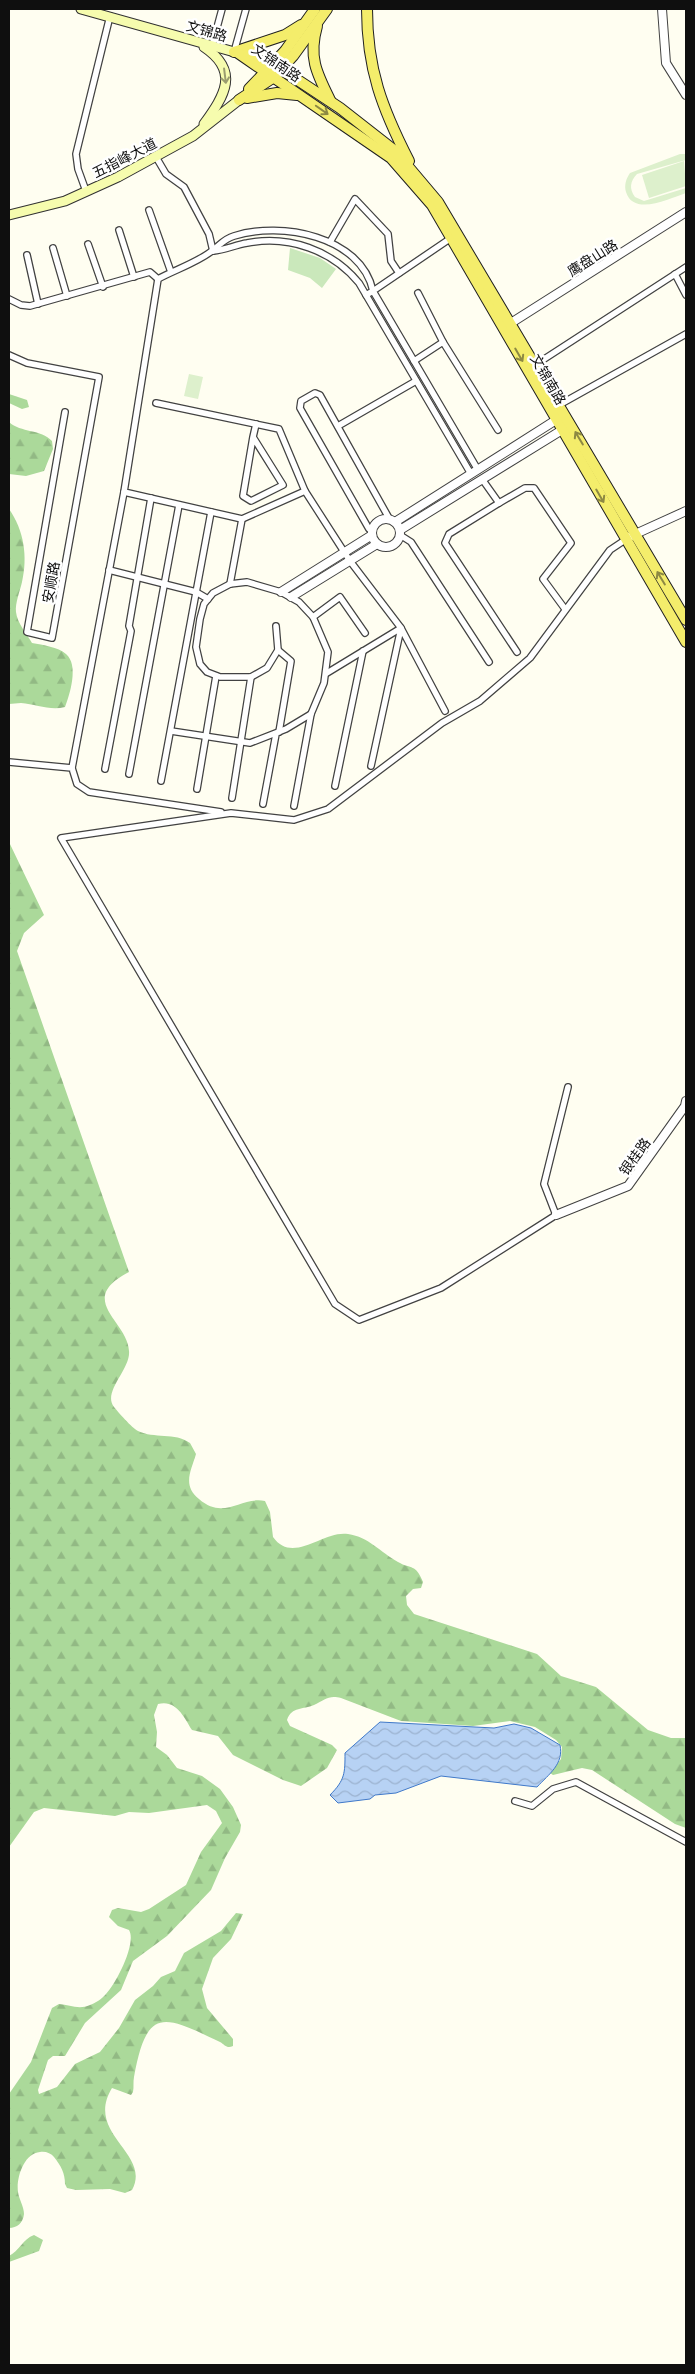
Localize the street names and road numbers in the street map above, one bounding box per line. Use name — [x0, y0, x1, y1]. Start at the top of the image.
street label: 文锦路 — [184, 15, 230, 45]
street label: 文锦南路 — [248, 38, 306, 86]
street label: 五指峰大道 — [88, 132, 160, 182]
street label: 鹰盘山路 — [563, 234, 621, 280]
street label: 文锦南路 — [526, 350, 572, 408]
street label: 安顺路 — [37, 560, 63, 604]
street label: 银桂路 — [614, 1133, 654, 1179]

